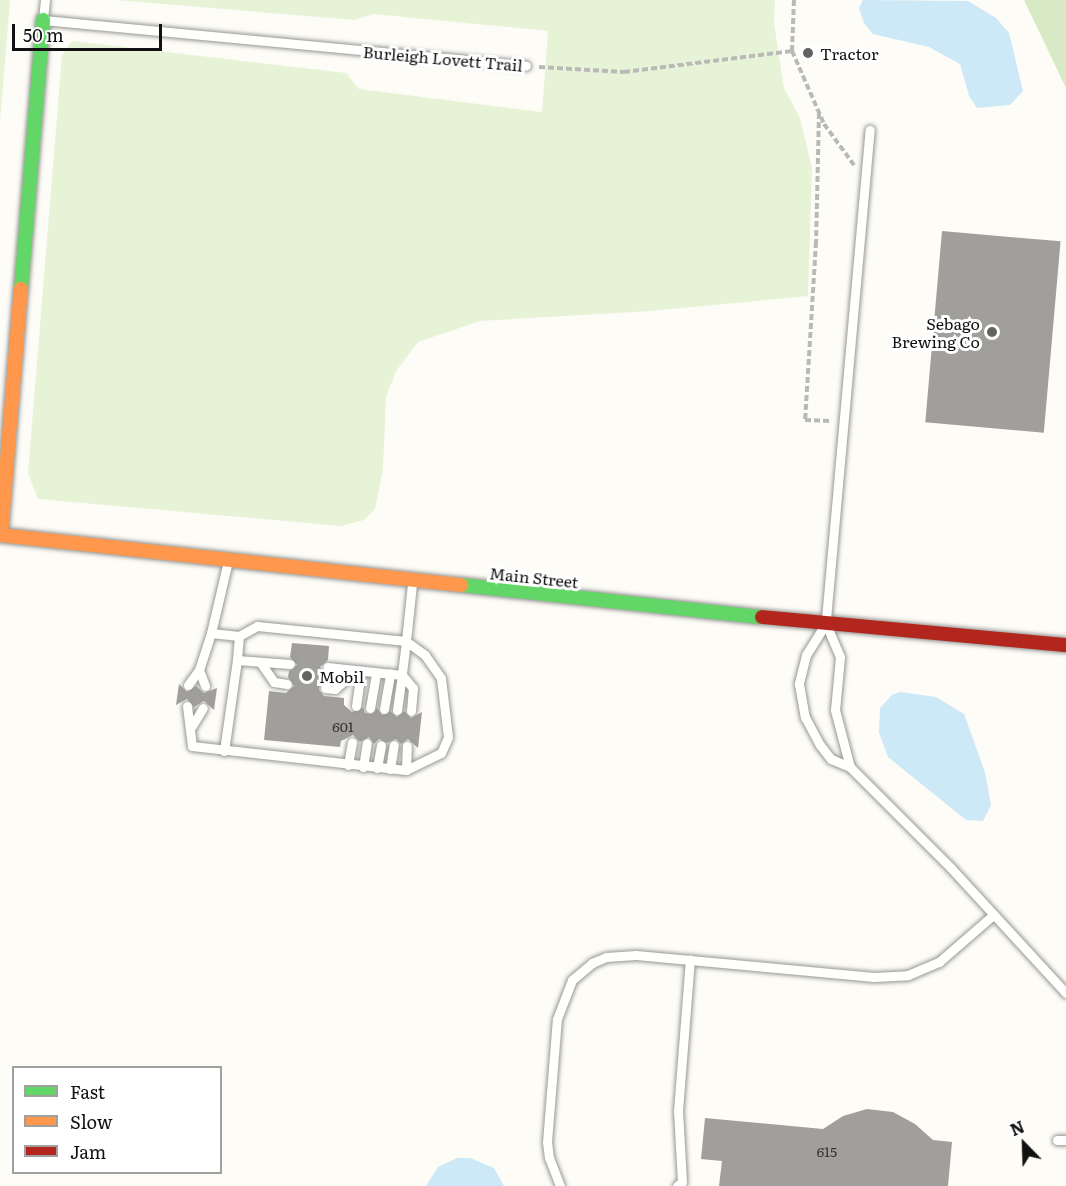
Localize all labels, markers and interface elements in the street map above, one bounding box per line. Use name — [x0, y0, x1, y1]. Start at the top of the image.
scale bar — [15, 12, 165, 50]
text: 50 m — [23, 21, 64, 48]
street label: Burleigh Lovett Trail — [362, 41, 524, 75]
place label: Tractor — [820, 43, 879, 63]
marker: Tractor — [801, 46, 815, 60]
place label: Sebago Brewing Co — [892, 313, 980, 351]
marker: Sebago Brewing Co — [985, 325, 999, 339]
street label: Main Street — [489, 563, 579, 591]
place label: Mobil — [319, 666, 364, 686]
marker: Mobil — [300, 669, 314, 683]
house number: 601 — [332, 718, 354, 734]
legend — [12, 1066, 222, 1174]
text: Fast — [70, 1078, 105, 1105]
text: Slow — [70, 1108, 112, 1135]
north arrow — [994, 1114, 1054, 1174]
text: N — [1006, 1114, 1028, 1141]
text: Jam — [70, 1138, 106, 1165]
house number: 615 — [817, 1143, 837, 1159]

